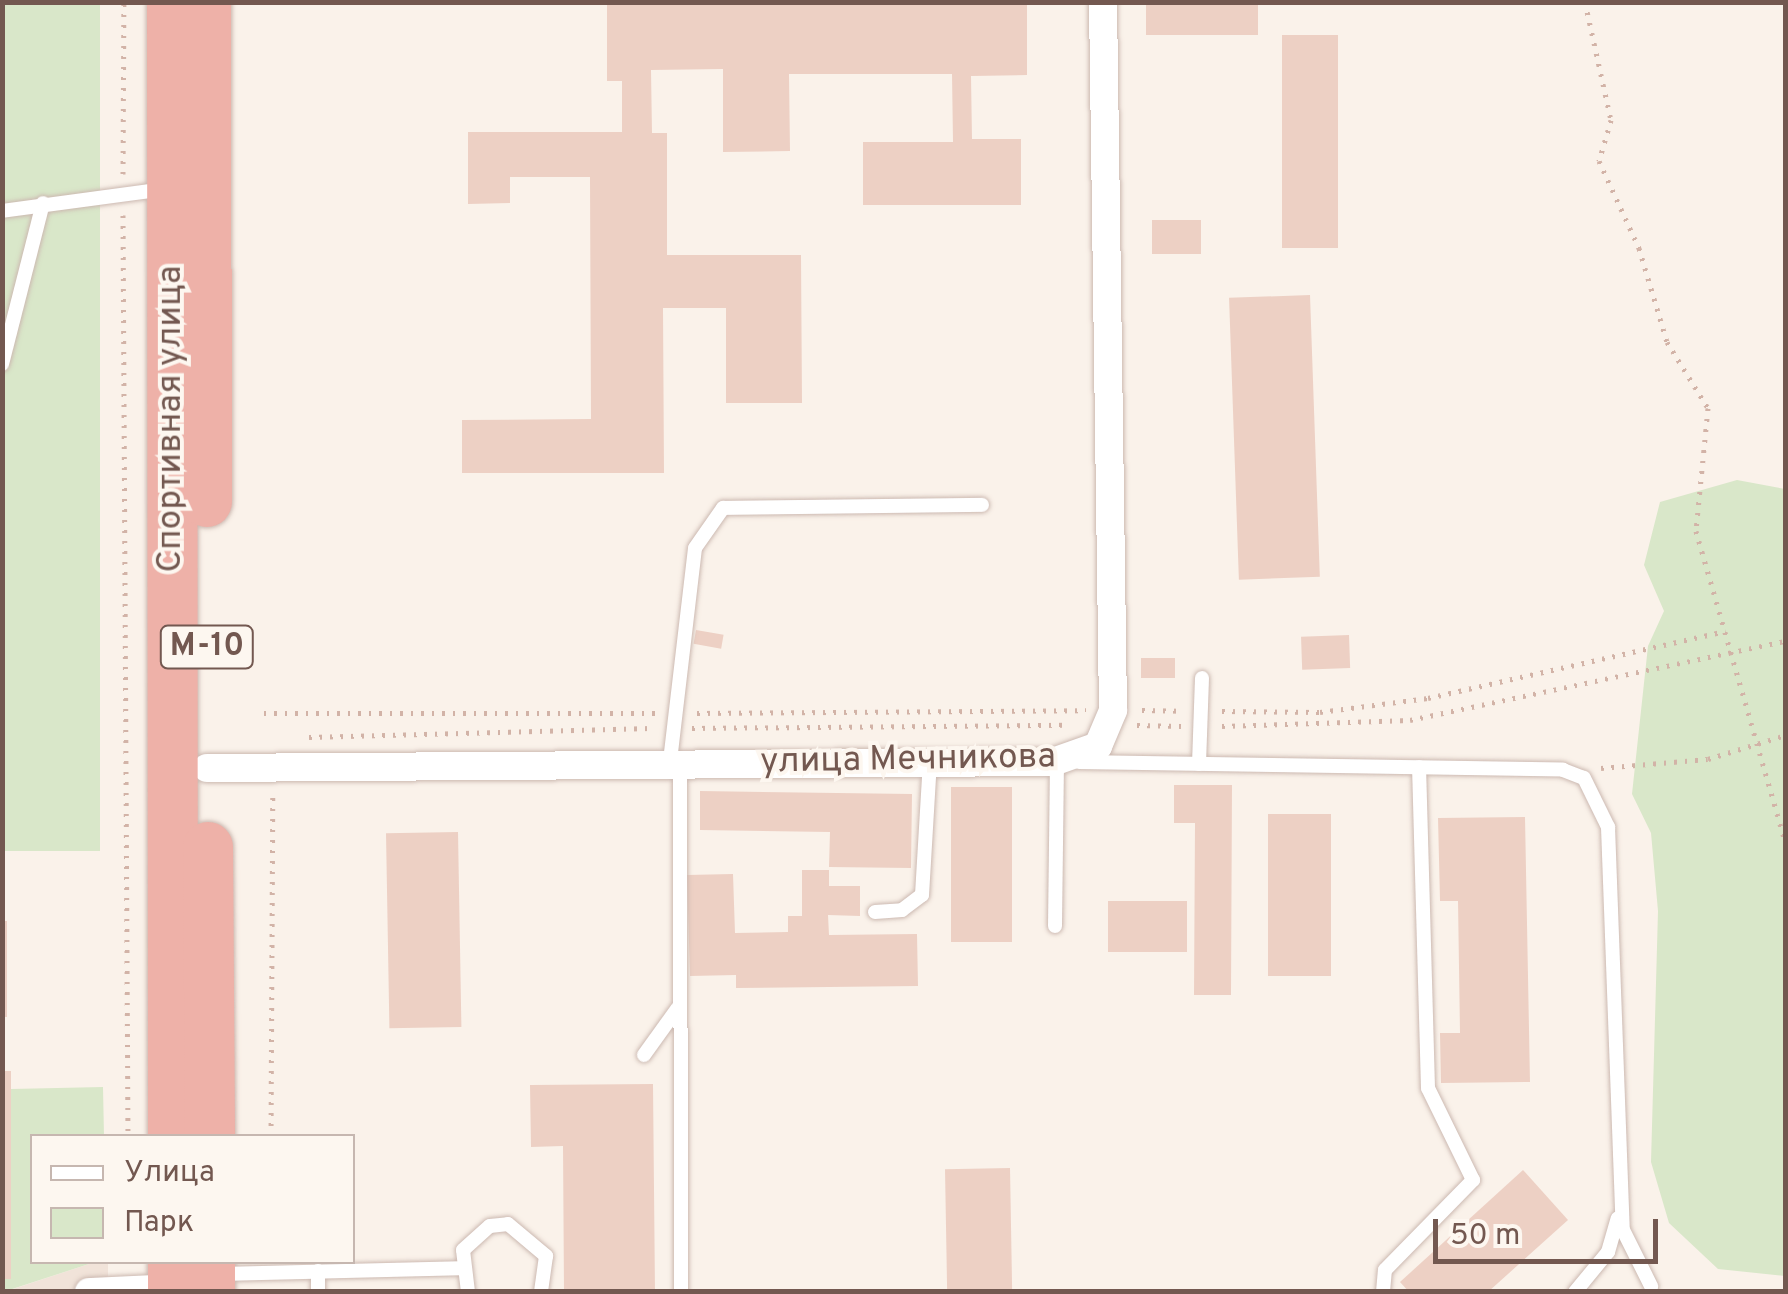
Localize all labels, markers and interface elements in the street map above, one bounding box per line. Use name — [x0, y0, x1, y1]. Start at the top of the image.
street label: Спортивная улица — [150, 265, 192, 573]
road number: М-10 — [160, 620, 254, 674]
street label: улица Мечникова — [760, 736, 1056, 784]
legend — [30, 1134, 355, 1264]
text: Улица — [124, 1155, 215, 1192]
scale bar — [1438, 1199, 1663, 1261]
text: Парк — [124, 1205, 194, 1242]
text: 50 m — [1450, 1218, 1520, 1255]

